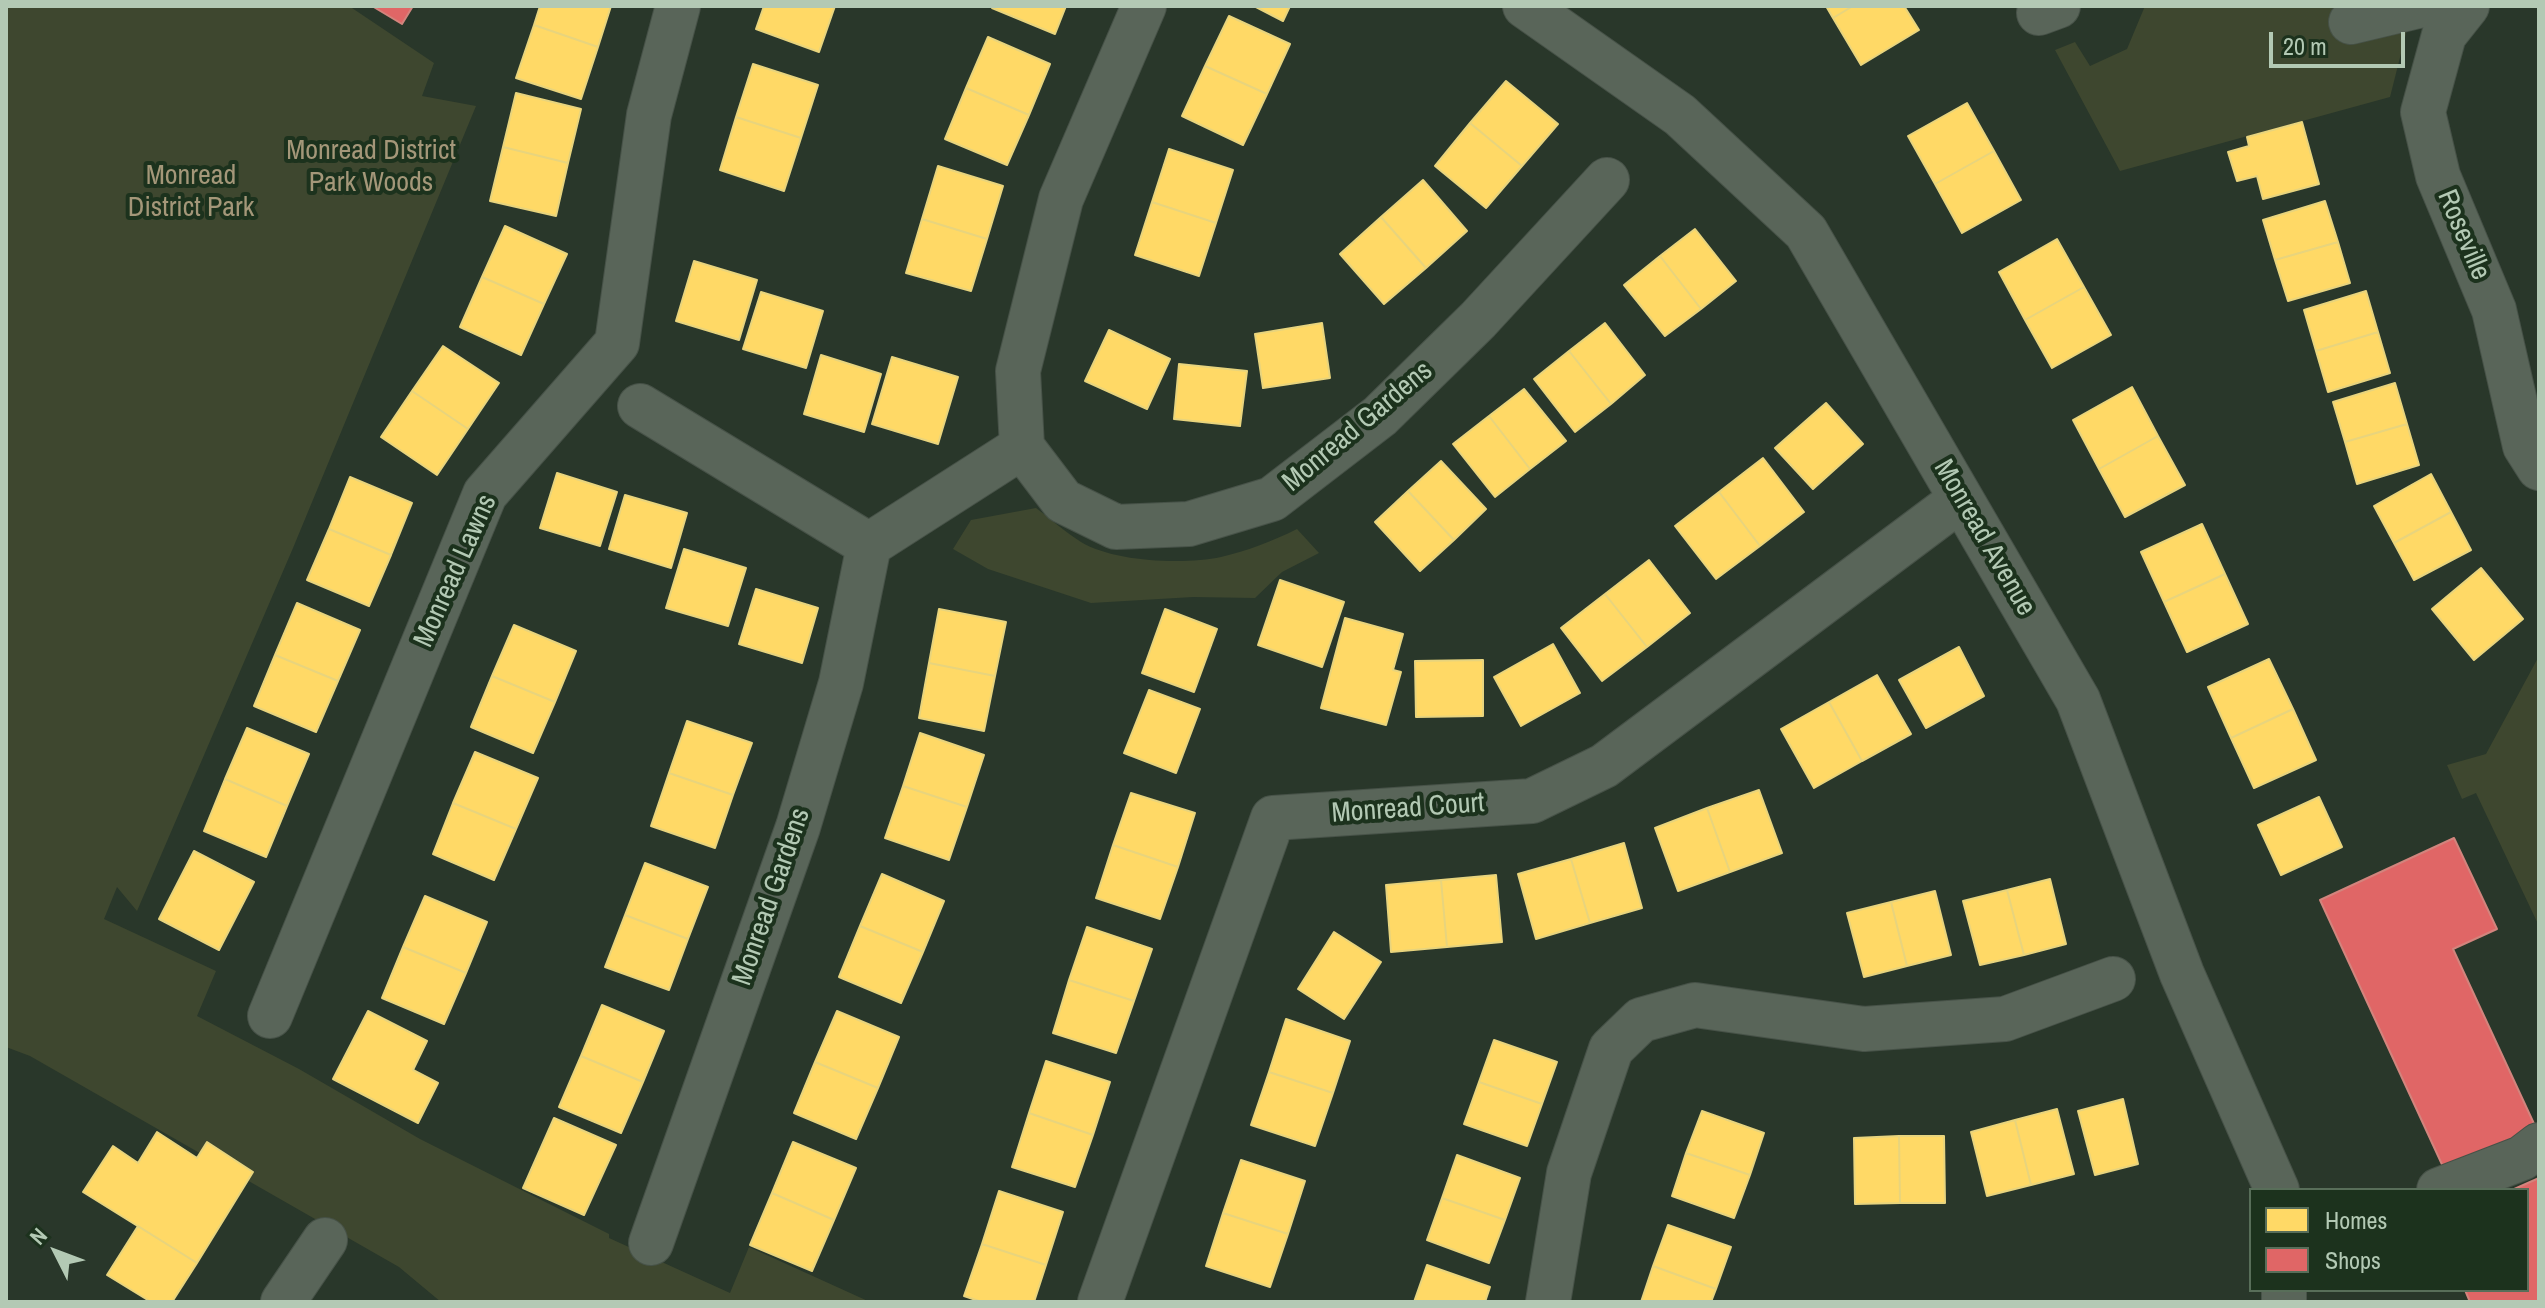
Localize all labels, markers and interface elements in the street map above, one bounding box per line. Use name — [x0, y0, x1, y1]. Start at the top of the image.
scale bar — [2273, 16, 2409, 66]
text: 20 m — [2283, 30, 2327, 62]
park label: Monread District Park Woods — [286, 134, 456, 200]
park label: Monread District Park — [128, 159, 254, 225]
street label: Roseville — [2429, 185, 2497, 285]
street label: Monread Gardens — [1276, 355, 1440, 499]
street label: Monread Avenue — [1926, 454, 2042, 622]
street label: Monread Lawns — [407, 490, 505, 652]
street label: Monread Court — [1330, 787, 1486, 831]
street label: Monread Gardens — [726, 804, 818, 990]
legend — [2249, 1188, 2529, 1292]
text: Homes — [2325, 1204, 2387, 1236]
north arrow — [16, 1212, 96, 1292]
text: N — [23, 1221, 54, 1251]
text: Shops — [2325, 1244, 2381, 1276]

